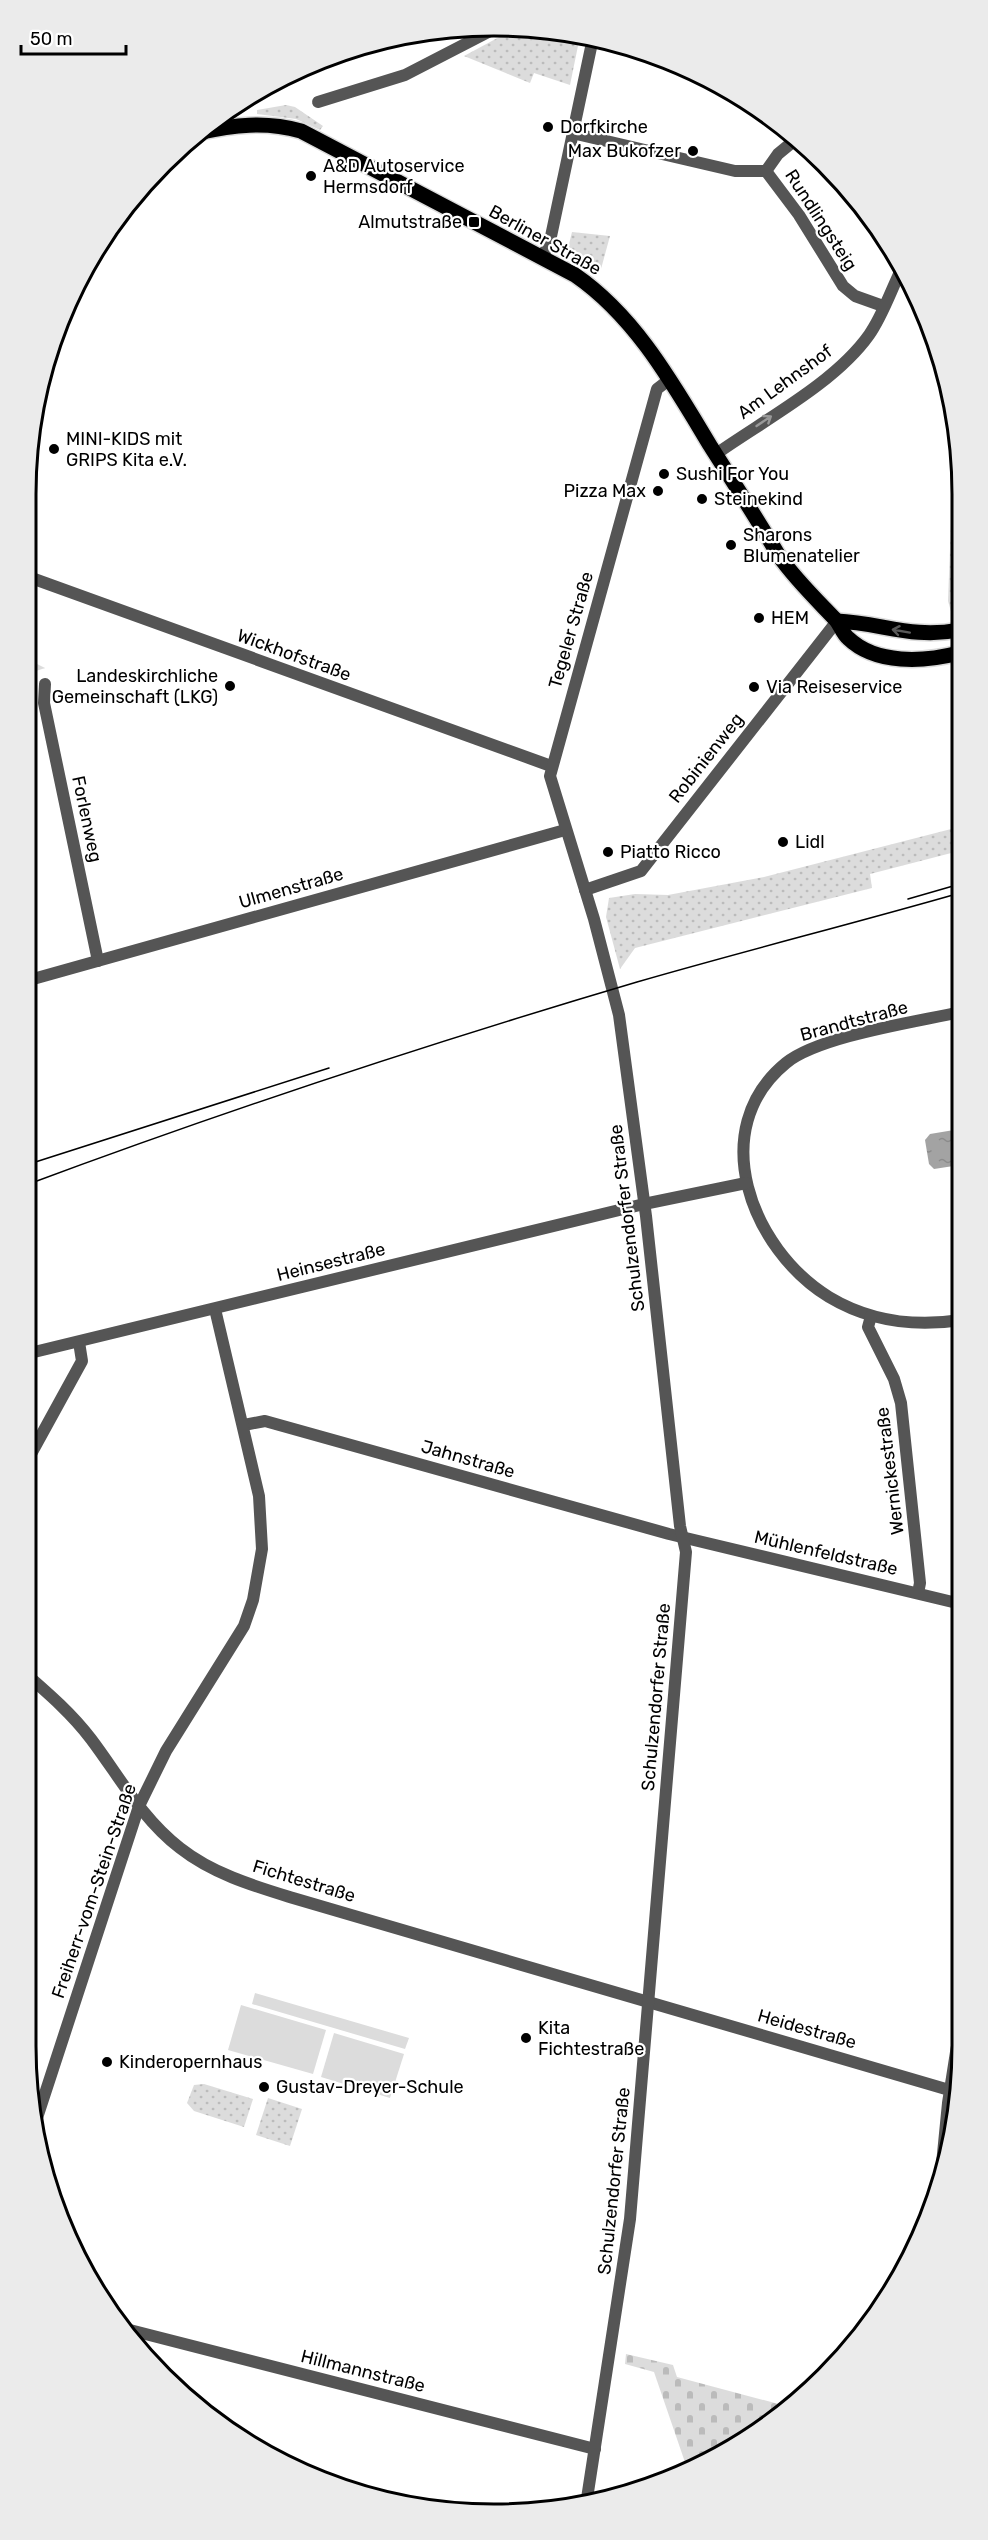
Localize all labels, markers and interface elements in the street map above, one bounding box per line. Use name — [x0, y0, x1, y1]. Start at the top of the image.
scale bar — [21, 18, 126, 56]
text: 50 m — [30, 28, 73, 50]
place label: Dorfkirche — [560, 116, 648, 138]
marker: Dorfkirche — [541, 120, 555, 134]
place label: Max Bukofzer — [568, 140, 681, 162]
marker: Max Bukofzer — [686, 144, 700, 158]
place label: A&D Autoservice Hermsdorf — [323, 155, 464, 198]
street label: Rundlingsteig — [780, 165, 862, 275]
marker: A&D Autoservice Hermsdorf — [304, 169, 318, 183]
street label: Berliner Straße — [485, 200, 605, 280]
place label: Almutstraße — [358, 211, 462, 233]
marker: Almutstraße — [467, 215, 481, 229]
street label: Am Lehnshof — [733, 340, 837, 424]
one-way arrow — [755, 415, 772, 427]
place label: MINI-KIDS mit GRIPS Kita e.V. — [66, 428, 187, 471]
marker: MINI-KIDS mit GRIPS Kita e.V. — [47, 442, 61, 456]
place label: Sushi For You — [676, 463, 789, 485]
marker: Sushi For You — [657, 467, 671, 481]
place label: Pizza Max — [563, 480, 646, 502]
marker: Pizza Max — [651, 484, 665, 498]
place label: Steinekind — [714, 488, 803, 510]
marker: Steinekind — [695, 492, 709, 506]
place label: Sharons Blumenatelier — [743, 524, 860, 567]
marker: Sharons Blumenatelier — [724, 538, 738, 552]
street label: Tegeler Straße — [544, 569, 598, 691]
place label: HEM — [771, 607, 809, 629]
marker: HEM — [752, 611, 766, 625]
street label: Wickhofstraße — [234, 624, 354, 686]
one-way arrow — [892, 626, 911, 637]
place label: Landeskirchliche Gemeinschaft (LKG) — [52, 665, 218, 708]
place label: Via Reiseservice — [766, 676, 902, 698]
marker: Landeskirchliche Gemeinschaft (LKG) — [223, 679, 237, 693]
marker: Via Reiseservice — [747, 680, 761, 694]
street label: Robinienweg — [664, 709, 748, 807]
street label: Forlenweg — [67, 774, 107, 864]
place label: Lidl — [795, 831, 825, 853]
marker: Lidl — [776, 835, 790, 849]
place label: Piatto Ricco — [620, 841, 721, 863]
marker: Piatto Ricco — [601, 845, 615, 859]
street label: Ulmenstraße — [236, 863, 346, 913]
street label: Brandtstraße — [798, 996, 910, 1046]
street label: Schulzendorfer Straße — [605, 1123, 649, 1313]
street label: Heinsestraße — [274, 1238, 388, 1286]
street label: Wernickestraße — [871, 1406, 909, 1536]
street label: Jahnstraße — [419, 1435, 517, 1483]
street label: Mühlenfeldstraße — [752, 1526, 900, 1580]
street label: Schulzendorfer Straße — [637, 1602, 675, 1792]
street label: Freiherr-vom-Stein-Straße — [47, 1781, 141, 2001]
street label: Fichtestraße — [250, 1855, 358, 1907]
street label: Heidestraße — [755, 2004, 859, 2054]
place label: Kita Fichtestraße — [538, 2017, 644, 2060]
marker: Kita Fichtestraße — [519, 2031, 533, 2045]
place label: Kinderopernhaus — [119, 2051, 262, 2073]
marker: Kinderopernhaus — [100, 2055, 114, 2069]
place label: Gustav-Dreyer-Schule — [276, 2076, 464, 2098]
marker: Gustav-Dreyer-Schule — [257, 2080, 271, 2094]
street label: Schulzendorfer Straße — [593, 2086, 635, 2276]
street label: Hillmannstraße — [299, 2345, 427, 2397]

